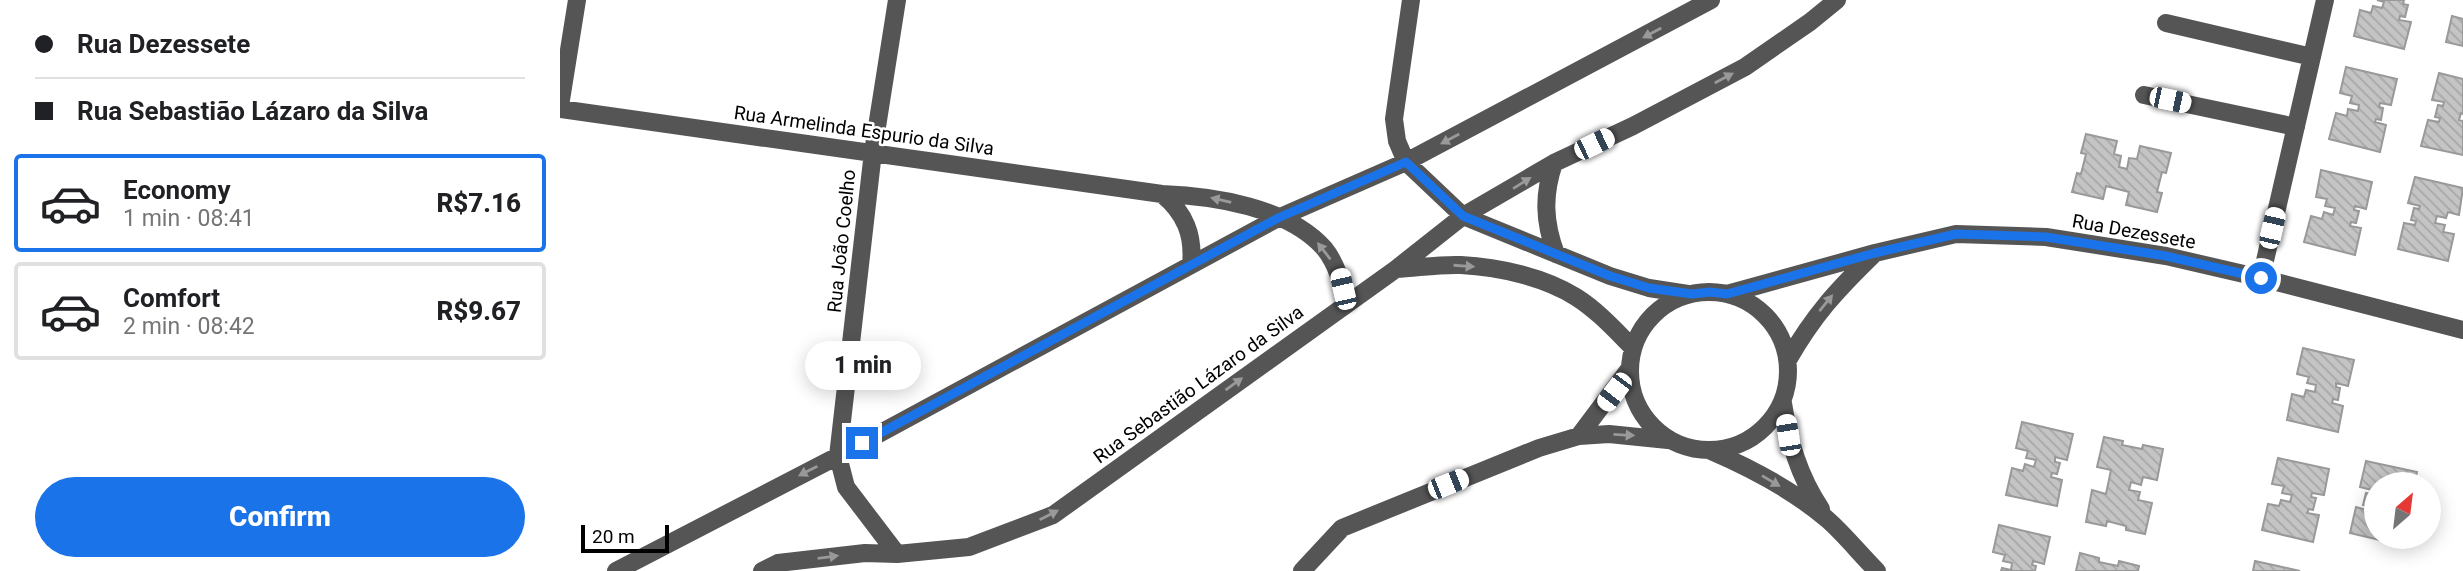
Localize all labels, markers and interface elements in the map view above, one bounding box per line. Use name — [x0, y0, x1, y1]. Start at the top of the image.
one-way arrow — [1642, 27, 1662, 39]
text: Rua Dezessete — [77, 29, 250, 59]
one-way arrow — [1714, 72, 1734, 84]
car — [2148, 85, 2193, 115]
text: Rua Sebastião Lázaro da Silva — [77, 96, 428, 126]
street label: Rua Armelinda Espurio da Silva — [732, 101, 995, 160]
car — [1571, 125, 1618, 163]
one-way arrow — [1440, 133, 1460, 144]
street label: Rua João Coelho — [823, 168, 860, 314]
icon: car — [39, 172, 102, 235]
text: Economy — [123, 175, 230, 205]
one-way arrow — [1513, 176, 1532, 189]
text: R$7.16 — [437, 188, 521, 218]
one-way arrow — [1210, 195, 1232, 206]
text: 1 min · 08:41 — [123, 205, 255, 232]
car — [2258, 205, 2287, 251]
street label: Rua Dezessete — [2070, 209, 2198, 254]
one-way arrow — [1316, 242, 1331, 260]
one-way arrow — [1453, 261, 1475, 272]
route start — [2245, 262, 2277, 294]
car — [1329, 266, 1358, 312]
icon: car — [39, 280, 102, 343]
text: Comfort — [123, 283, 220, 313]
one-way arrow — [1818, 295, 1833, 313]
text: R$9.67 — [437, 296, 521, 326]
street label: Rua Sebastião Lázaro da Silva — [1089, 300, 1308, 468]
text: 2 min · 08:42 — [123, 313, 255, 340]
callout: 1 min — [804, 342, 920, 390]
text: 1 min — [834, 352, 892, 379]
car — [1593, 369, 1636, 415]
one-way arrow — [1225, 377, 1243, 391]
car — [1775, 413, 1802, 457]
route end — [846, 427, 878, 459]
one-way arrow — [1614, 430, 1636, 441]
one-way arrow — [798, 465, 818, 477]
car — [1425, 466, 1472, 502]
north arrow — [2364, 472, 2441, 550]
map controls — [2364, 472, 2441, 549]
one-way arrow — [1762, 474, 1781, 487]
button: Confirm — [35, 477, 525, 557]
one-way arrow — [1039, 510, 1059, 521]
scale bar — [581, 522, 668, 554]
text: 20 m — [592, 525, 635, 548]
one-way arrow — [817, 551, 839, 562]

